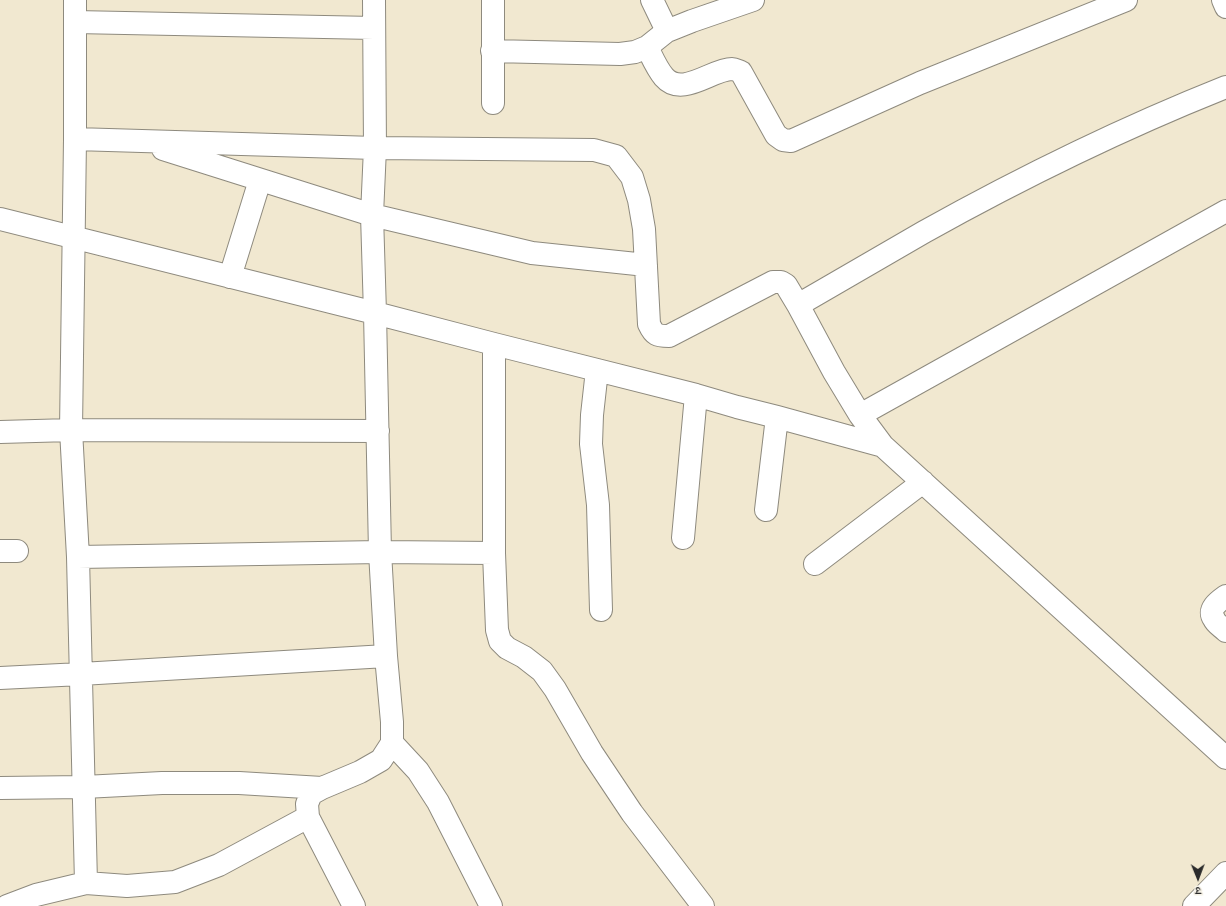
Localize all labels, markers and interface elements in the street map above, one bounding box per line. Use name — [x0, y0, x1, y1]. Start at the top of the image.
north arrow — [1178, 858, 1218, 898]
text: उ — [1195, 883, 1201, 897]

